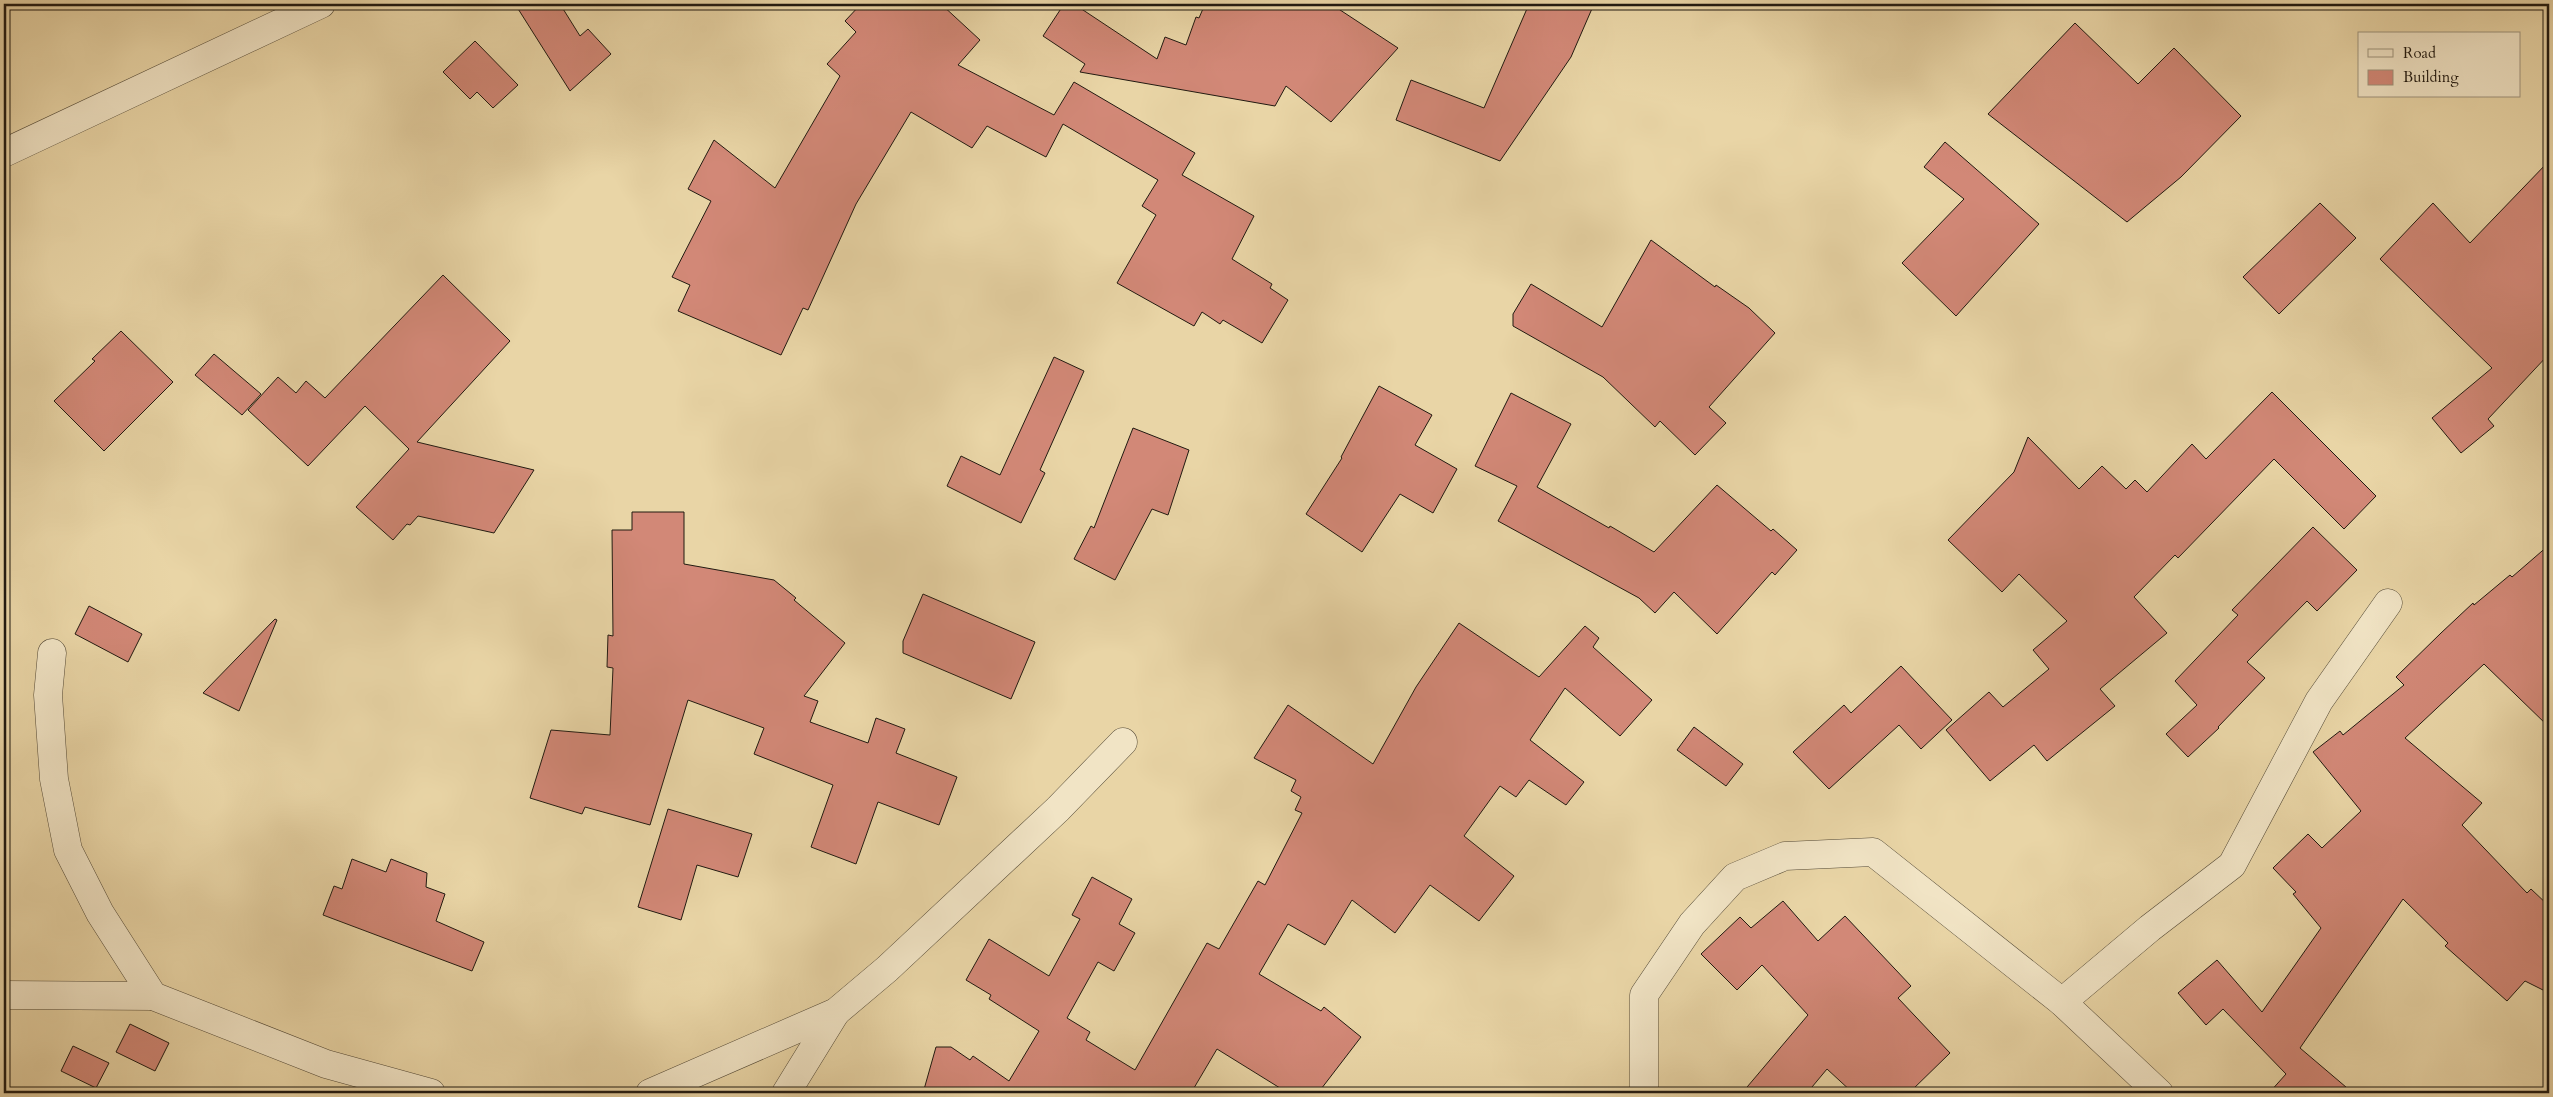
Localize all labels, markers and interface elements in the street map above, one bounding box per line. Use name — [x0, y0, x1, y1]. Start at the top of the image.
legend — [2358, 32, 2520, 98]
text: Road — [2403, 43, 2436, 63]
text: Building — [2403, 67, 2459, 87]

